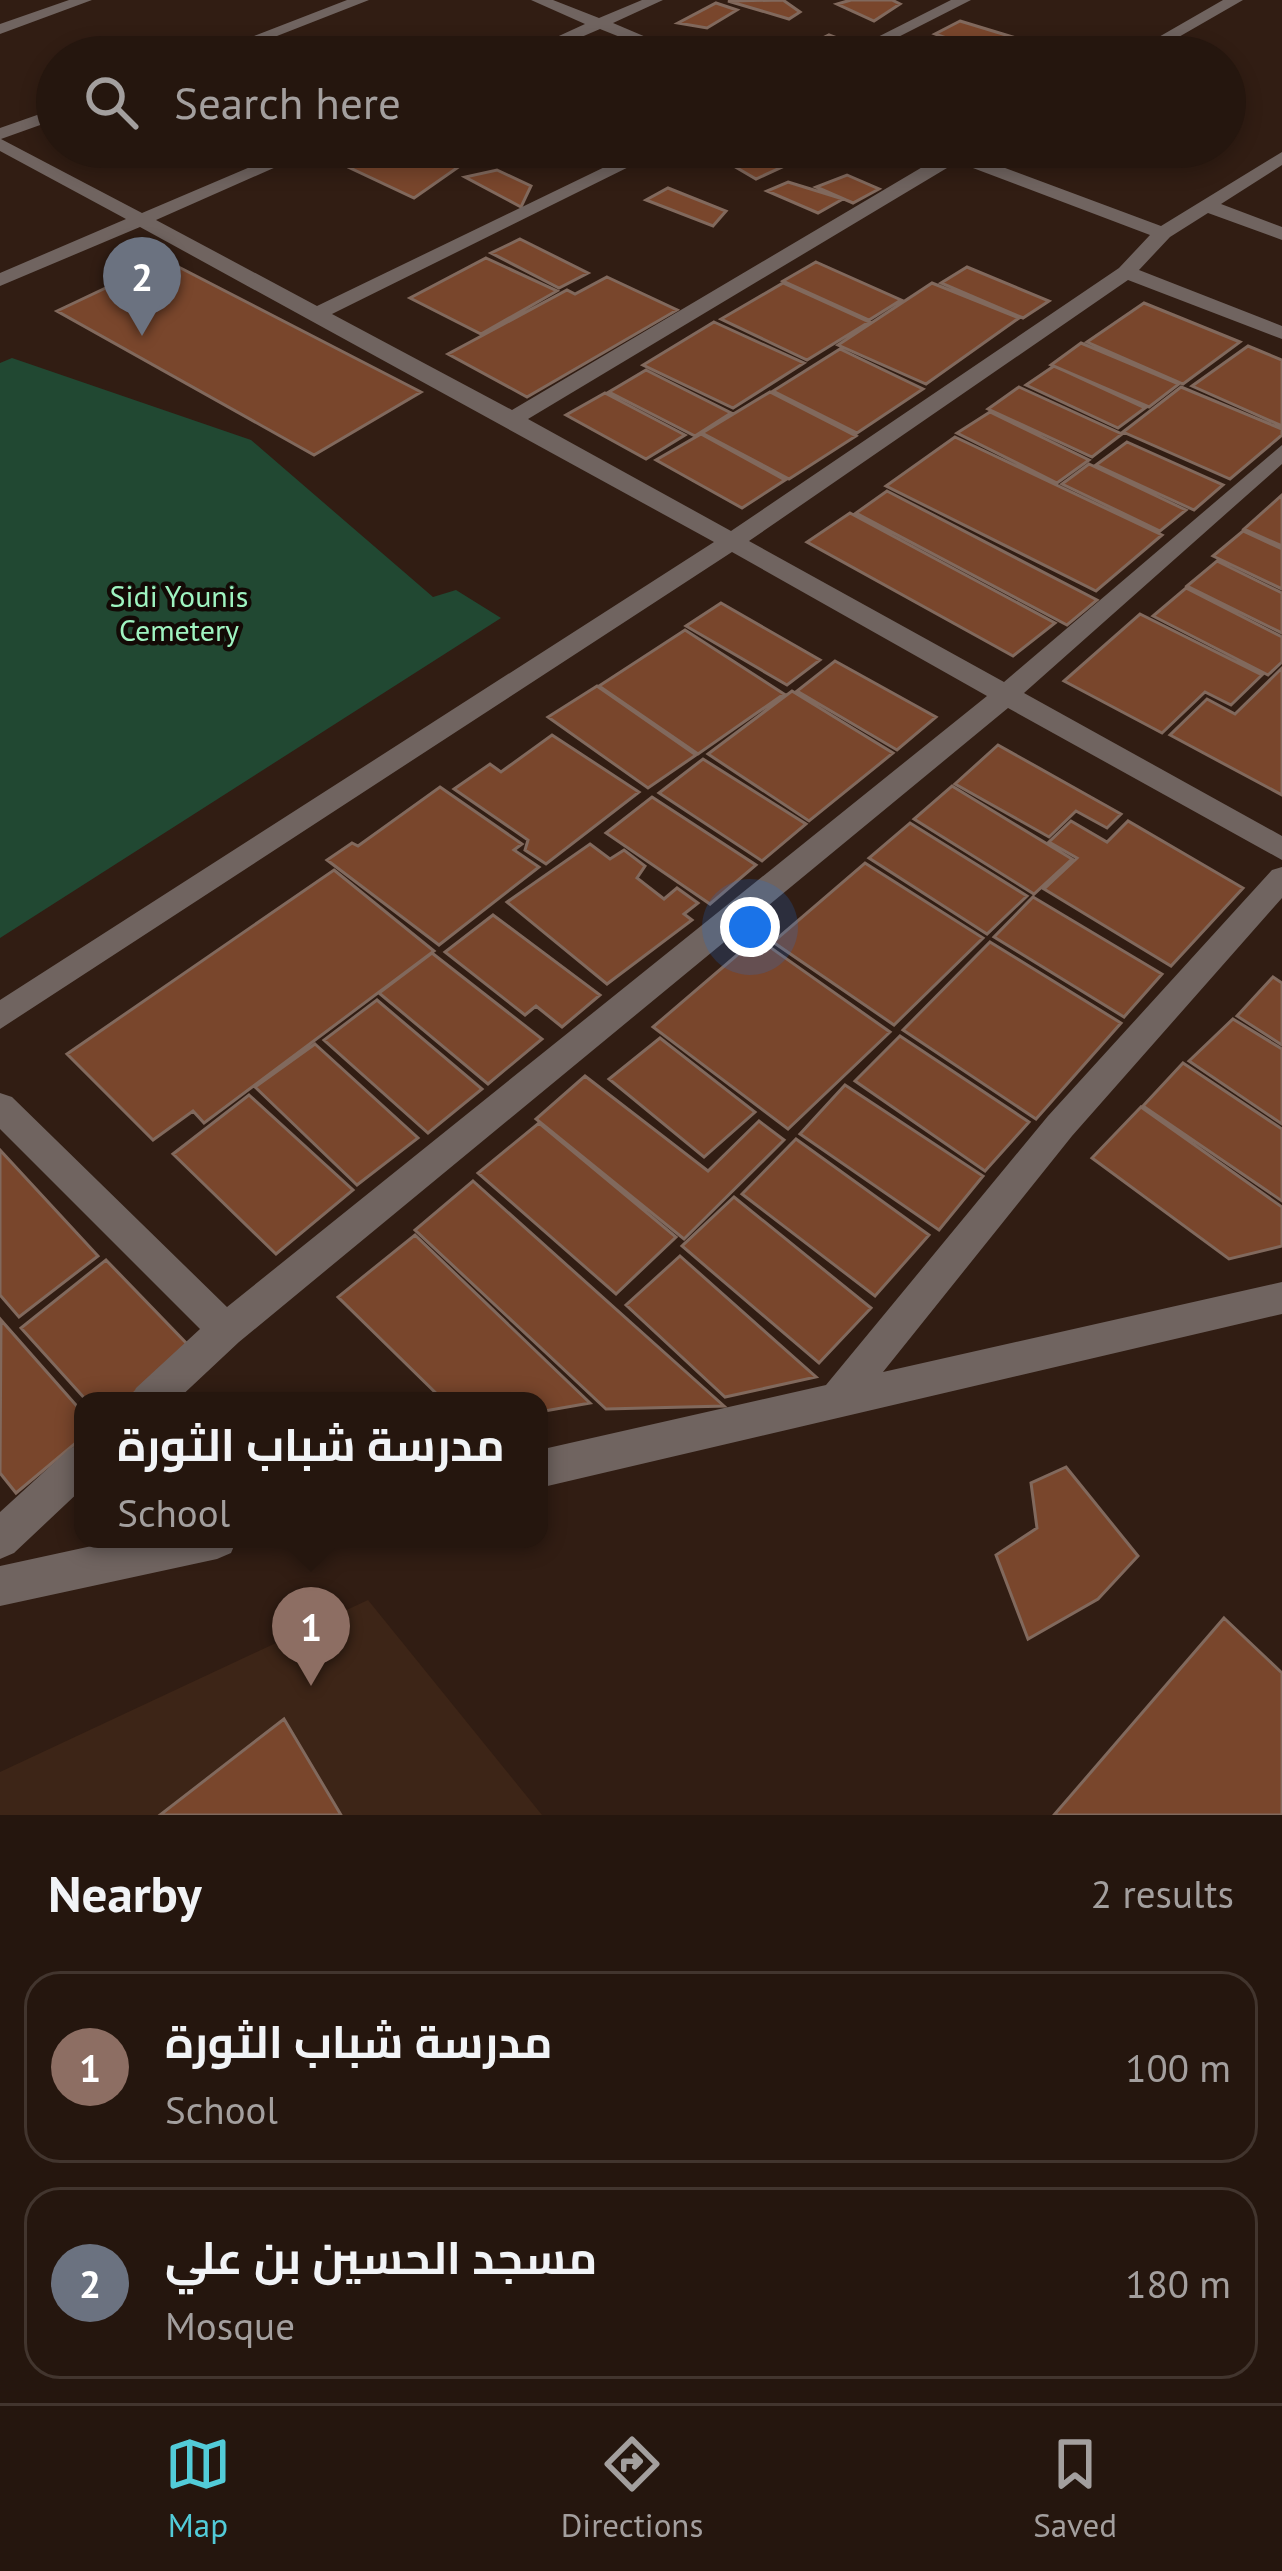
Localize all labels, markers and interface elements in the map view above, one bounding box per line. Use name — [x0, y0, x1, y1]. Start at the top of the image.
search box — [36, 36, 1246, 168]
icon: search — [78, 69, 144, 135]
text: Search here — [174, 73, 401, 131]
pin: 2 — [103, 237, 181, 336]
park label: Sidi Younis Cemetery — [110, 576, 248, 649]
your location — [720, 897, 780, 957]
popup — [74, 1392, 548, 1548]
text: مدرسة شباب الثورة — [117, 1415, 505, 1473]
text: School — [117, 1487, 230, 1538]
pin: 1 — [272, 1587, 350, 1686]
text: Nearby — [48, 1860, 202, 1926]
text: 2 results — [1091, 1868, 1234, 1919]
text: مدرسة شباب الثورة — [165, 2012, 553, 2070]
text: 1 — [79, 2042, 101, 2093]
text: 100 m — [1125, 2042, 1231, 2093]
text: School — [165, 2084, 278, 2135]
text: مسجد الحسين بن علي — [165, 2228, 597, 2286]
text: 2 — [79, 2258, 101, 2309]
text: 180 m — [1125, 2258, 1231, 2309]
text: Mosque — [165, 2300, 295, 2351]
tab: Map — [165, 2431, 231, 2546]
tab: Directions — [561, 2431, 703, 2546]
tab: Saved — [1033, 2431, 1117, 2546]

